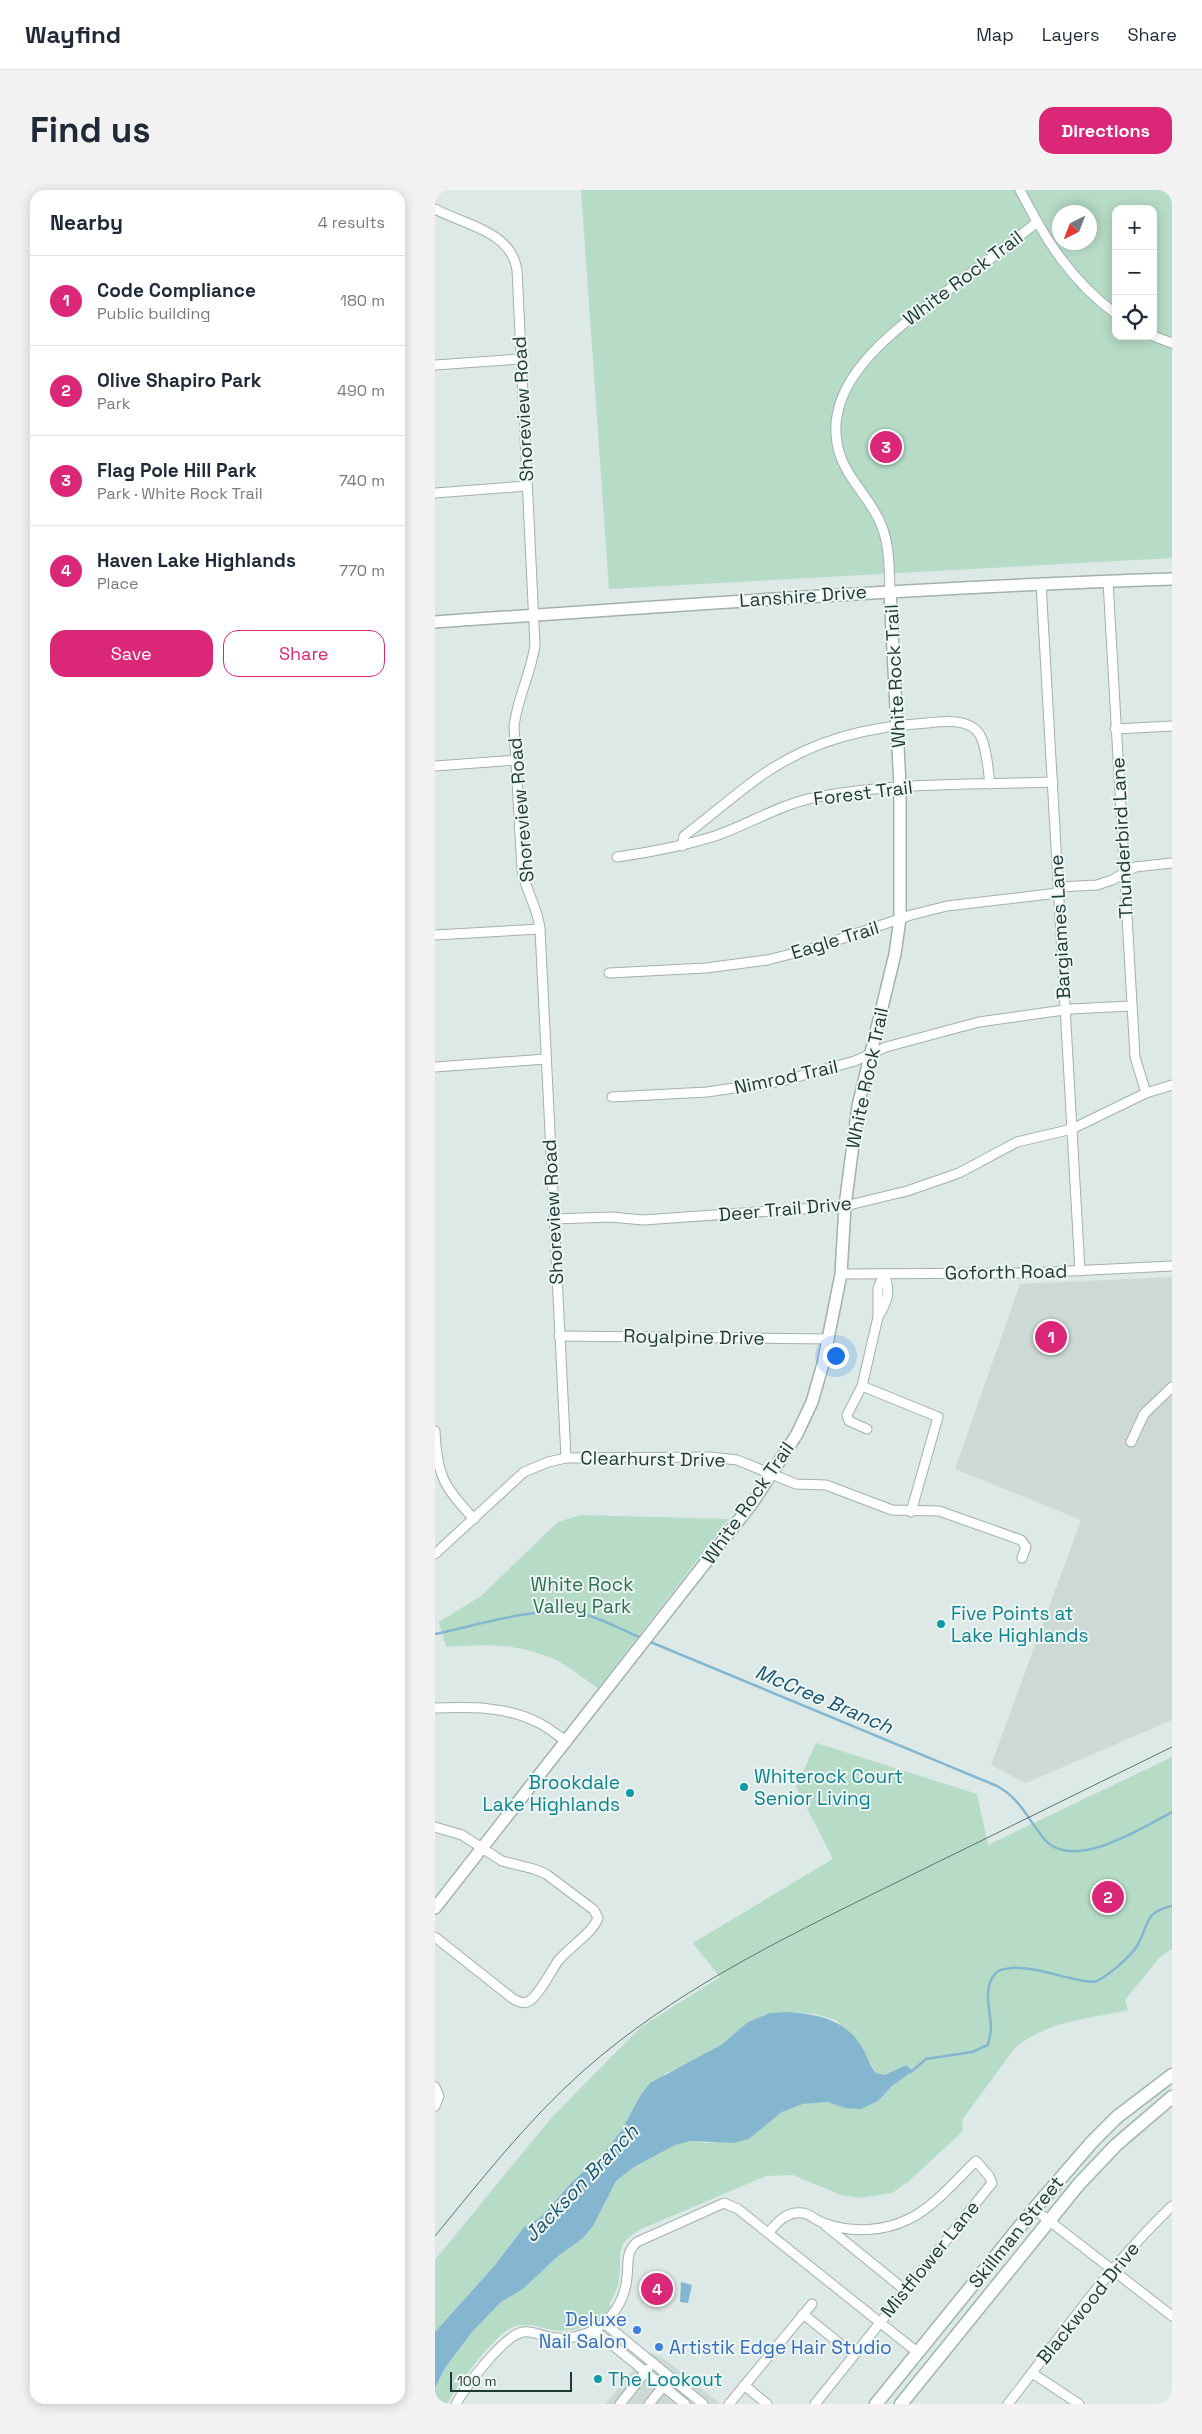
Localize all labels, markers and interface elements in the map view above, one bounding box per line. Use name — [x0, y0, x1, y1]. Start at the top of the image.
text: Wayfind — [25, 19, 121, 50]
text: Map — [976, 23, 1014, 46]
text: Layers — [1042, 23, 1099, 46]
text: Share — [1127, 23, 1177, 46]
button: Directions — [1039, 107, 1172, 154]
text: Find us — [30, 108, 151, 152]
north arrow — [1052, 205, 1097, 250]
map controls — [1112, 205, 1157, 340]
button: + — [1112, 205, 1157, 250]
text: Nearby — [50, 209, 123, 236]
text: 4 results — [318, 212, 385, 233]
street label: White Rock Trail — [898, 225, 1028, 331]
button: − — [1112, 250, 1157, 295]
text: Code Compliance — [97, 278, 256, 303]
text: 1 — [62, 290, 70, 311]
text: 180 m — [340, 290, 385, 311]
button: locate — [1112, 295, 1157, 340]
text: Public building — [97, 303, 210, 324]
street label: Shoreview Road — [507, 336, 539, 482]
text: Olive Shapiro Park — [97, 368, 261, 393]
text: 2 — [61, 380, 71, 401]
text: 490 m — [337, 380, 385, 401]
text: Park — [97, 393, 130, 414]
pin: 3 — [870, 428, 902, 466]
text: Flag Pole Hill Park — [97, 458, 257, 483]
text: 3 — [61, 470, 71, 491]
text: 740 m — [339, 470, 385, 491]
text: Park · White Rock Trail — [97, 483, 263, 504]
text: Haven Lake Highlands — [97, 548, 296, 573]
text: 4 — [61, 560, 71, 581]
text: 770 m — [339, 560, 385, 581]
text: Place — [97, 573, 139, 594]
street label: Lanshire Drive — [738, 579, 868, 613]
street label: White Rock Trail — [879, 603, 911, 749]
button: Save — [50, 630, 213, 677]
button: Share — [223, 630, 385, 677]
street label: Shoreview Road — [502, 736, 540, 884]
street label: Thunderbird Lane — [1105, 757, 1139, 919]
street label: Forest Trail — [812, 775, 914, 811]
street label: Bargiames Lane — [1044, 854, 1076, 1000]
street label: Eagle Trail — [788, 915, 882, 965]
street label: White Rock Trail — [840, 1005, 894, 1151]
street label: Nimrod Trail — [732, 1054, 840, 1100]
street label: Shoreview Road — [537, 1139, 569, 1285]
street label: Deer Trail Drive — [717, 1191, 853, 1227]
street label: Goforth Road — [944, 1258, 1068, 1286]
pin: 1 — [1035, 1318, 1067, 1356]
street label: Royalpine Drive — [623, 1323, 765, 1351]
your location — [823, 1343, 849, 1369]
street label: White Rock Trail — [696, 1437, 800, 1569]
street label: Clearhurst Drive — [580, 1445, 726, 1473]
park label: White Rock Valley Park — [531, 1572, 633, 1619]
place label: Five Points at Lake Highlands — [951, 1601, 1089, 1648]
marker: Five Points at Lake Highlands — [935, 1618, 947, 1630]
water label: McCree Branch — [751, 1658, 897, 1740]
place label: Whiterock Court Senior Living — [754, 1764, 903, 1811]
place label: Brookdale Lake Highlands — [482, 1770, 620, 1817]
marker: Whiterock Court Senior Living — [738, 1781, 750, 1793]
marker: Brookdale Lake Highlands — [624, 1787, 636, 1799]
pin: 2 — [1092, 1878, 1124, 1916]
water label: Jackson Branch — [518, 2118, 644, 2247]
street label: Skillman Street — [963, 2171, 1069, 2293]
street label: Mistflower Lane — [875, 2195, 985, 2323]
street label: Blackwood Drive — [1031, 2237, 1145, 2369]
pin: 4 — [641, 2270, 673, 2308]
place label: Deluxe Nail Salon — [539, 2307, 627, 2354]
marker: Deluxe Nail Salon — [631, 2324, 643, 2336]
place label: Artistik Edge Hair Studio — [669, 2335, 892, 2360]
marker: Artistik Edge Hair Studio — [653, 2341, 665, 2353]
place label: The Lookout — [608, 2367, 723, 2392]
scale bar — [450, 2369, 573, 2392]
text: 100 m — [457, 2372, 496, 2390]
marker: The Lookout — [592, 2373, 604, 2385]

